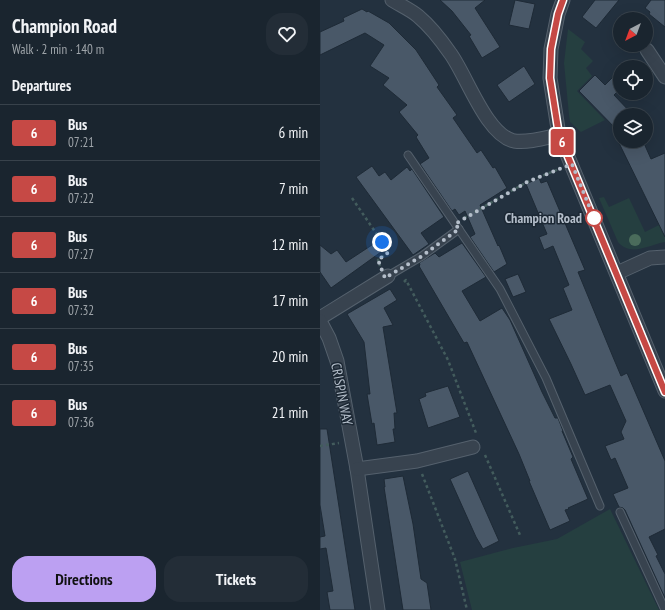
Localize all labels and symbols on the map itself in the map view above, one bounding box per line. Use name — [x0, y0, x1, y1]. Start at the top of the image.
north arrow — [613, 12, 653, 52]
line badge: 6 — [549, 129, 575, 155]
place label: Champion Road — [505, 209, 582, 227]
marker: Champion Road — [585, 209, 603, 227]
your location — [372, 232, 392, 252]
street label: CRISPIN WAY — [327, 361, 357, 427]

